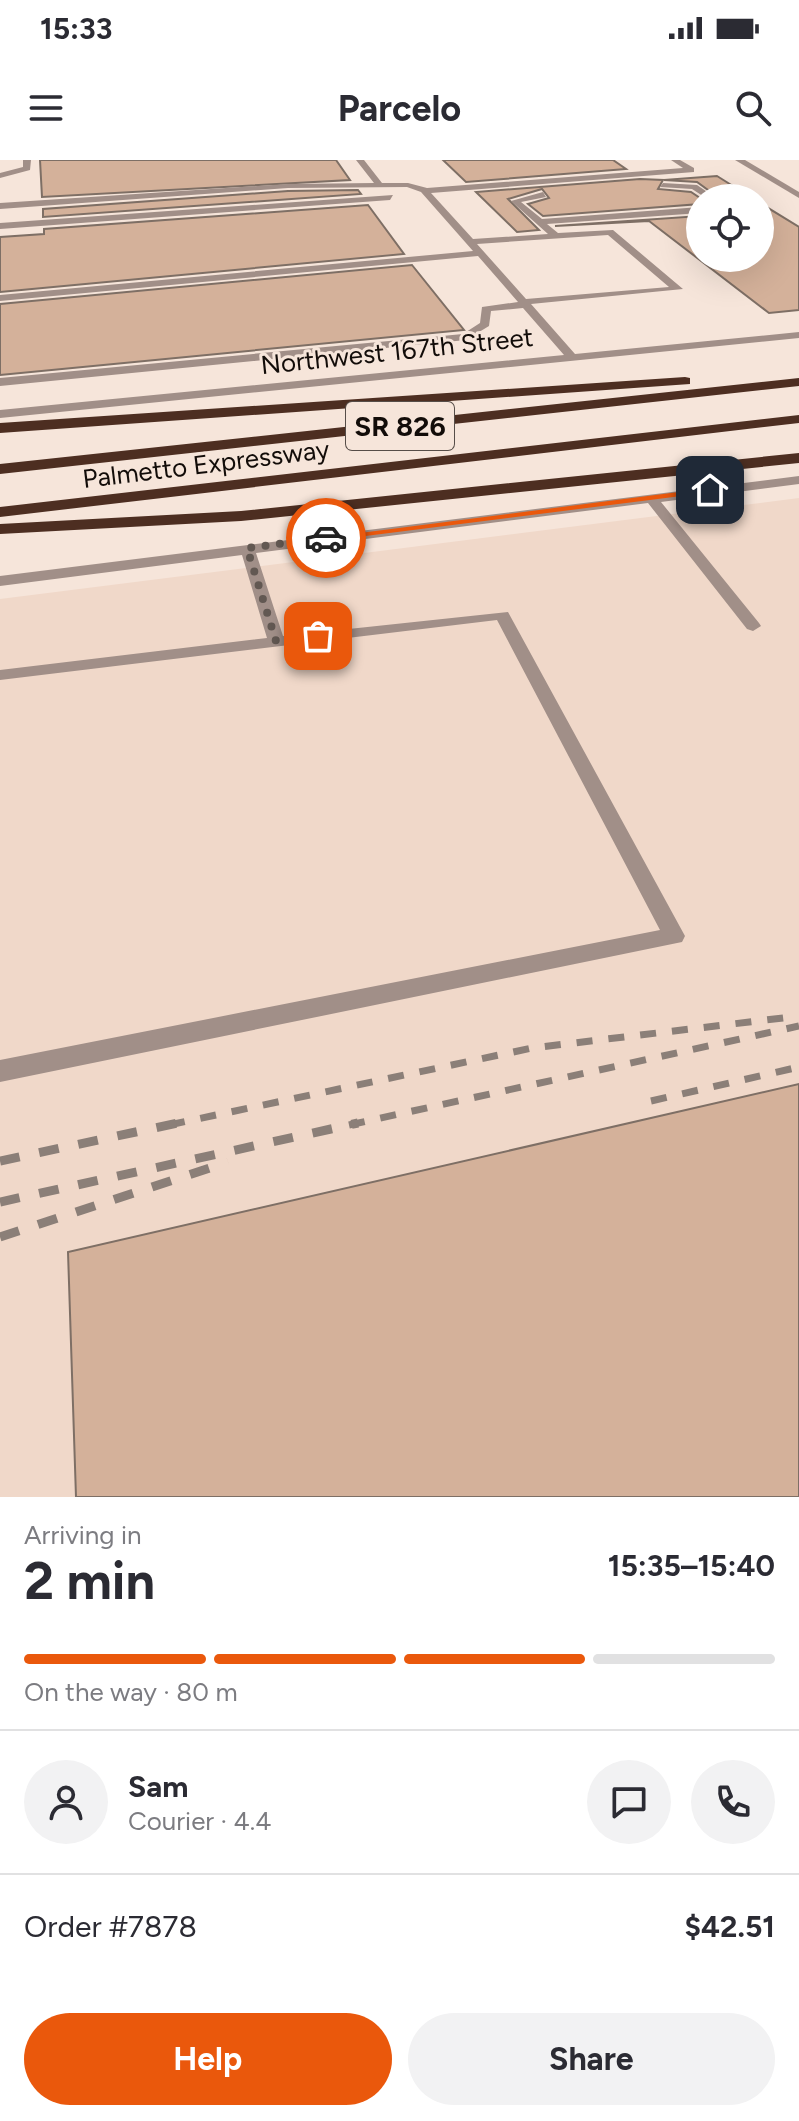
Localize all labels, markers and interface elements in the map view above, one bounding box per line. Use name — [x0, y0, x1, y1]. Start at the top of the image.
text: 15:33 — [40, 10, 112, 47]
icon: menu — [24, 86, 68, 130]
icon: search — [731, 86, 775, 130]
text: Parcelo — [338, 87, 461, 130]
map controls — [686, 184, 774, 272]
button: locate — [686, 184, 774, 272]
street label: Northwest 167th Street — [259, 321, 535, 381]
road number: SR 826 — [346, 402, 454, 450]
street label: Palmetto Expressway — [81, 433, 332, 495]
pin — [676, 456, 744, 524]
icon: home — [688, 468, 732, 512]
courier — [286, 498, 366, 578]
icon: car — [304, 516, 348, 560]
pin — [284, 602, 352, 670]
icon: bag — [296, 614, 340, 658]
text: Arriving in — [24, 1519, 142, 1551]
text: 15:35–15:40 — [608, 1547, 775, 1584]
text: 2 min — [24, 1550, 155, 1612]
text: On the way · 80 m — [24, 1676, 238, 1708]
button: person — [24, 1760, 108, 1844]
button: chat — [587, 1760, 671, 1844]
button: phone — [691, 1760, 775, 1844]
text: Sam — [128, 1768, 188, 1805]
text: Courier · 4.4 — [128, 1805, 271, 1837]
text: Order #7878 — [24, 1908, 197, 1945]
text: $42.51 — [684, 1908, 775, 1945]
button: Help — [24, 2013, 392, 2105]
button: Share — [408, 2013, 775, 2105]

